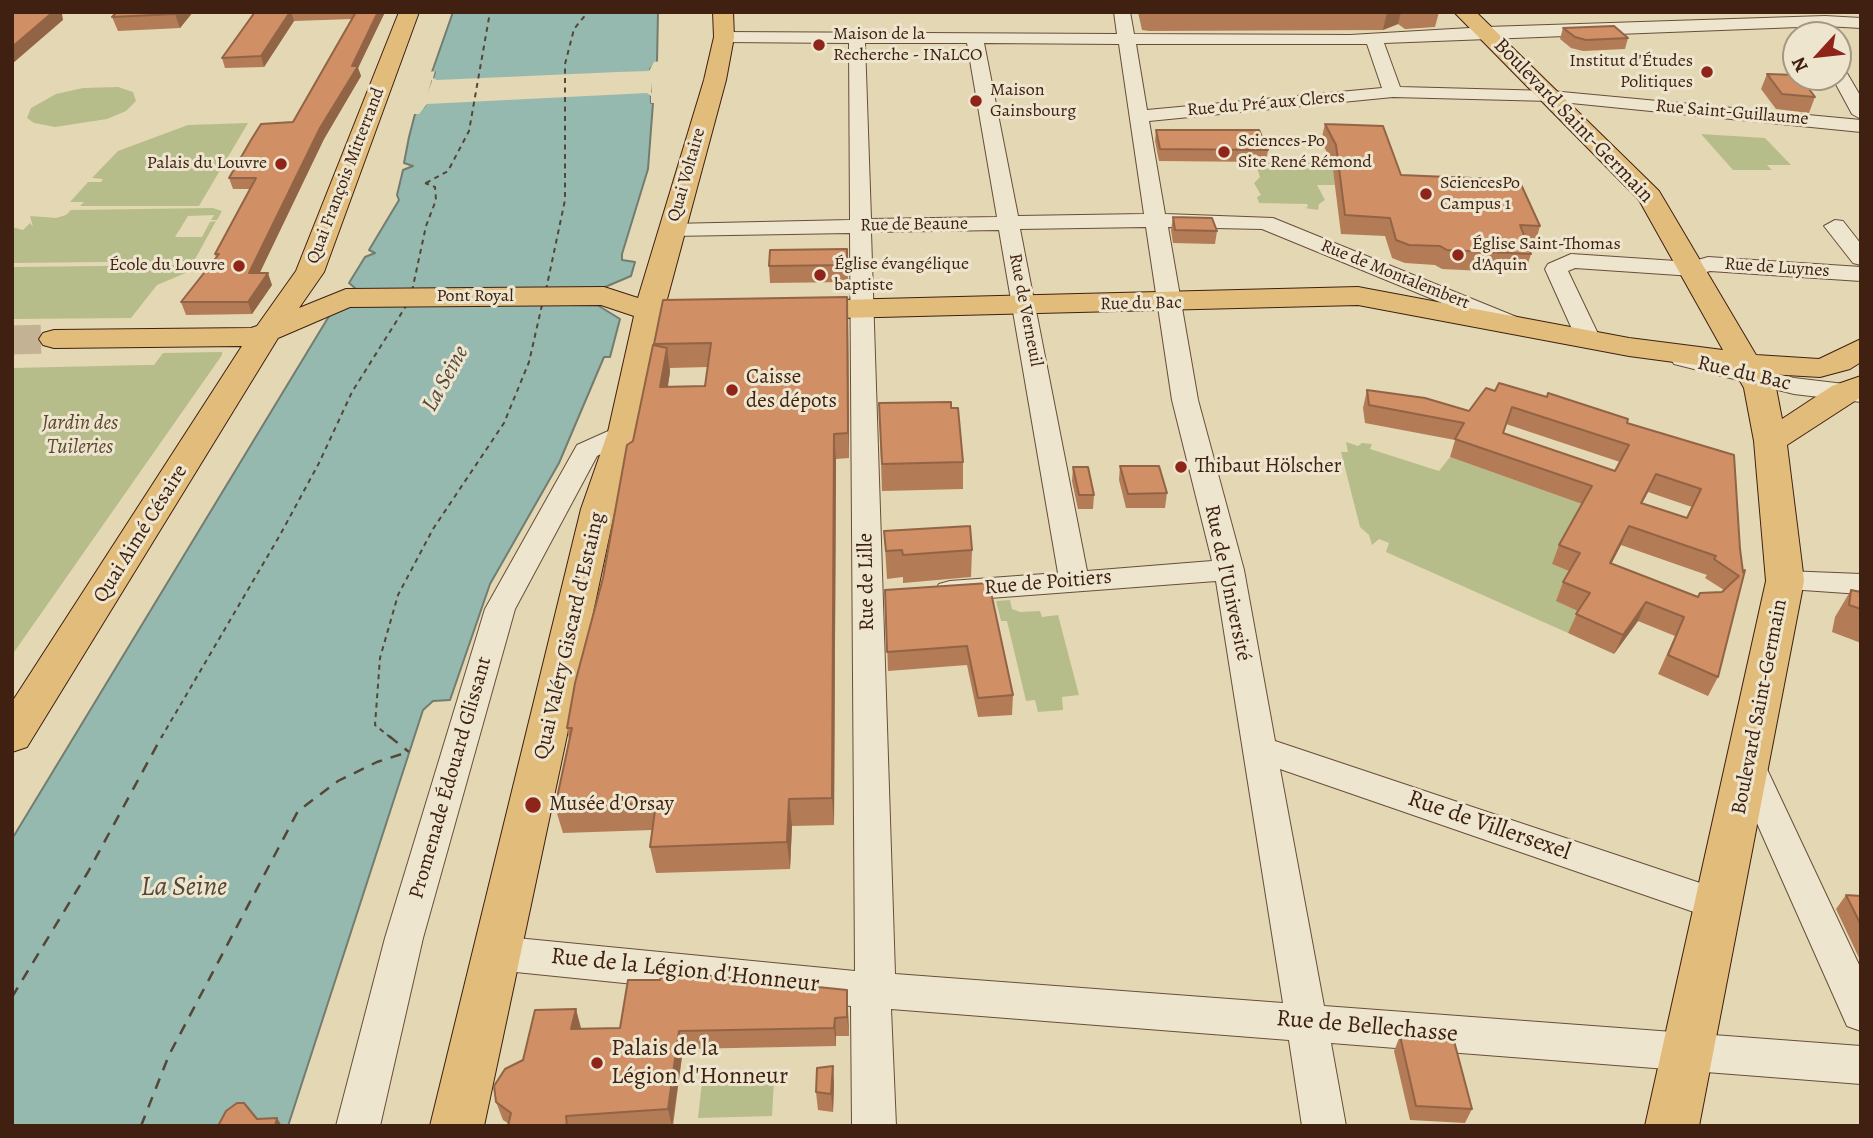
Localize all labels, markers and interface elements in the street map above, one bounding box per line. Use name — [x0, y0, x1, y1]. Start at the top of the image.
north arrow — [1782, 21, 1852, 91]
place label: Maison de la Recherche - INaLCO — [833, 24, 983, 66]
street label: Boulevard Saint-Germain — [1488, 33, 1658, 209]
marker: Maison de la Recherche - INaLCO — [811, 37, 827, 53]
place label: Institut d'Études Politiques — [1569, 51, 1693, 94]
text: N — [1785, 53, 1815, 77]
marker: Institut d'Études Politiques — [1699, 64, 1715, 80]
place label: Maison Gainsbourg — [990, 80, 1076, 122]
street label: Quai François Mitterrand — [302, 85, 390, 267]
street label: Rue du Pré aux Clercs — [1186, 86, 1346, 122]
marker: Maison Gainsbourg — [968, 93, 984, 109]
street label: Rue Saint-Guillaume — [1655, 96, 1809, 130]
street label: Quai Voltaire — [663, 126, 711, 224]
place label: Sciences-Po Site René Rémond — [1238, 131, 1372, 174]
marker: Sciences-Po Site René Rémond — [1216, 144, 1232, 160]
place label: Palais du Louvre — [147, 153, 267, 175]
marker: Palais du Louvre — [273, 156, 289, 172]
place label: SciencesPo Campus 1 — [1440, 173, 1520, 216]
marker: SciencesPo Campus 1 — [1418, 186, 1434, 202]
street label: Rue de Beaune — [860, 213, 968, 237]
place label: Église Saint-Thomas d'Aquin — [1472, 234, 1621, 276]
street label: Rue de Montalembert — [1317, 235, 1473, 315]
marker: Église Saint-Thomas d'Aquin — [1450, 247, 1466, 263]
street label: Rue de Verneuil — [1003, 252, 1047, 368]
place label: Église évangélique baptiste — [834, 254, 969, 296]
street label: Rue de Luynes — [1724, 254, 1830, 282]
place label: École du Louvre — [109, 255, 225, 277]
marker: École du Louvre — [231, 258, 247, 274]
marker: Église évangélique baptiste — [812, 267, 828, 283]
street label: Pont Royal — [436, 286, 514, 308]
street label: Rue du Bac — [1100, 292, 1182, 316]
water label: La Seine — [417, 341, 475, 417]
street label: Rue du Bac — [1695, 351, 1793, 397]
place label: Caisse des dépots — [746, 365, 837, 415]
marker: Caisse des dépots — [724, 382, 740, 398]
park label: Jardin des Tuileries — [42, 411, 118, 461]
place label: Thibaut Hölscher — [1195, 454, 1342, 480]
marker: Thibaut Hölscher — [1173, 459, 1189, 475]
street label: Quai Aimé Césaire — [88, 460, 194, 608]
street label: Rue de l'Université — [1198, 502, 1256, 664]
street label: Quai Valéry Giscard d'Estaing — [529, 510, 611, 762]
street label: Rue de Lille — [854, 533, 880, 631]
street label: Rue de Poitiers — [983, 565, 1113, 601]
street label: Boulevard Saint-Germain — [1727, 597, 1793, 817]
street label: Promenade Édouard Glissant — [404, 654, 498, 902]
street label: Rue de Villersexel — [1404, 785, 1574, 867]
place label: Musée d'Orsay — [549, 792, 674, 818]
marker: Musée d'Orsay — [523, 795, 543, 815]
water label: La Seine — [141, 871, 227, 905]
street label: Rue de la Légion d'Honneur — [549, 943, 821, 999]
street label: Rue de Bellechasse — [1275, 1005, 1459, 1049]
place label: Palais de la Légion d'Honneur — [611, 1035, 788, 1091]
marker: Palais de la Légion d'Honneur — [589, 1055, 605, 1071]

